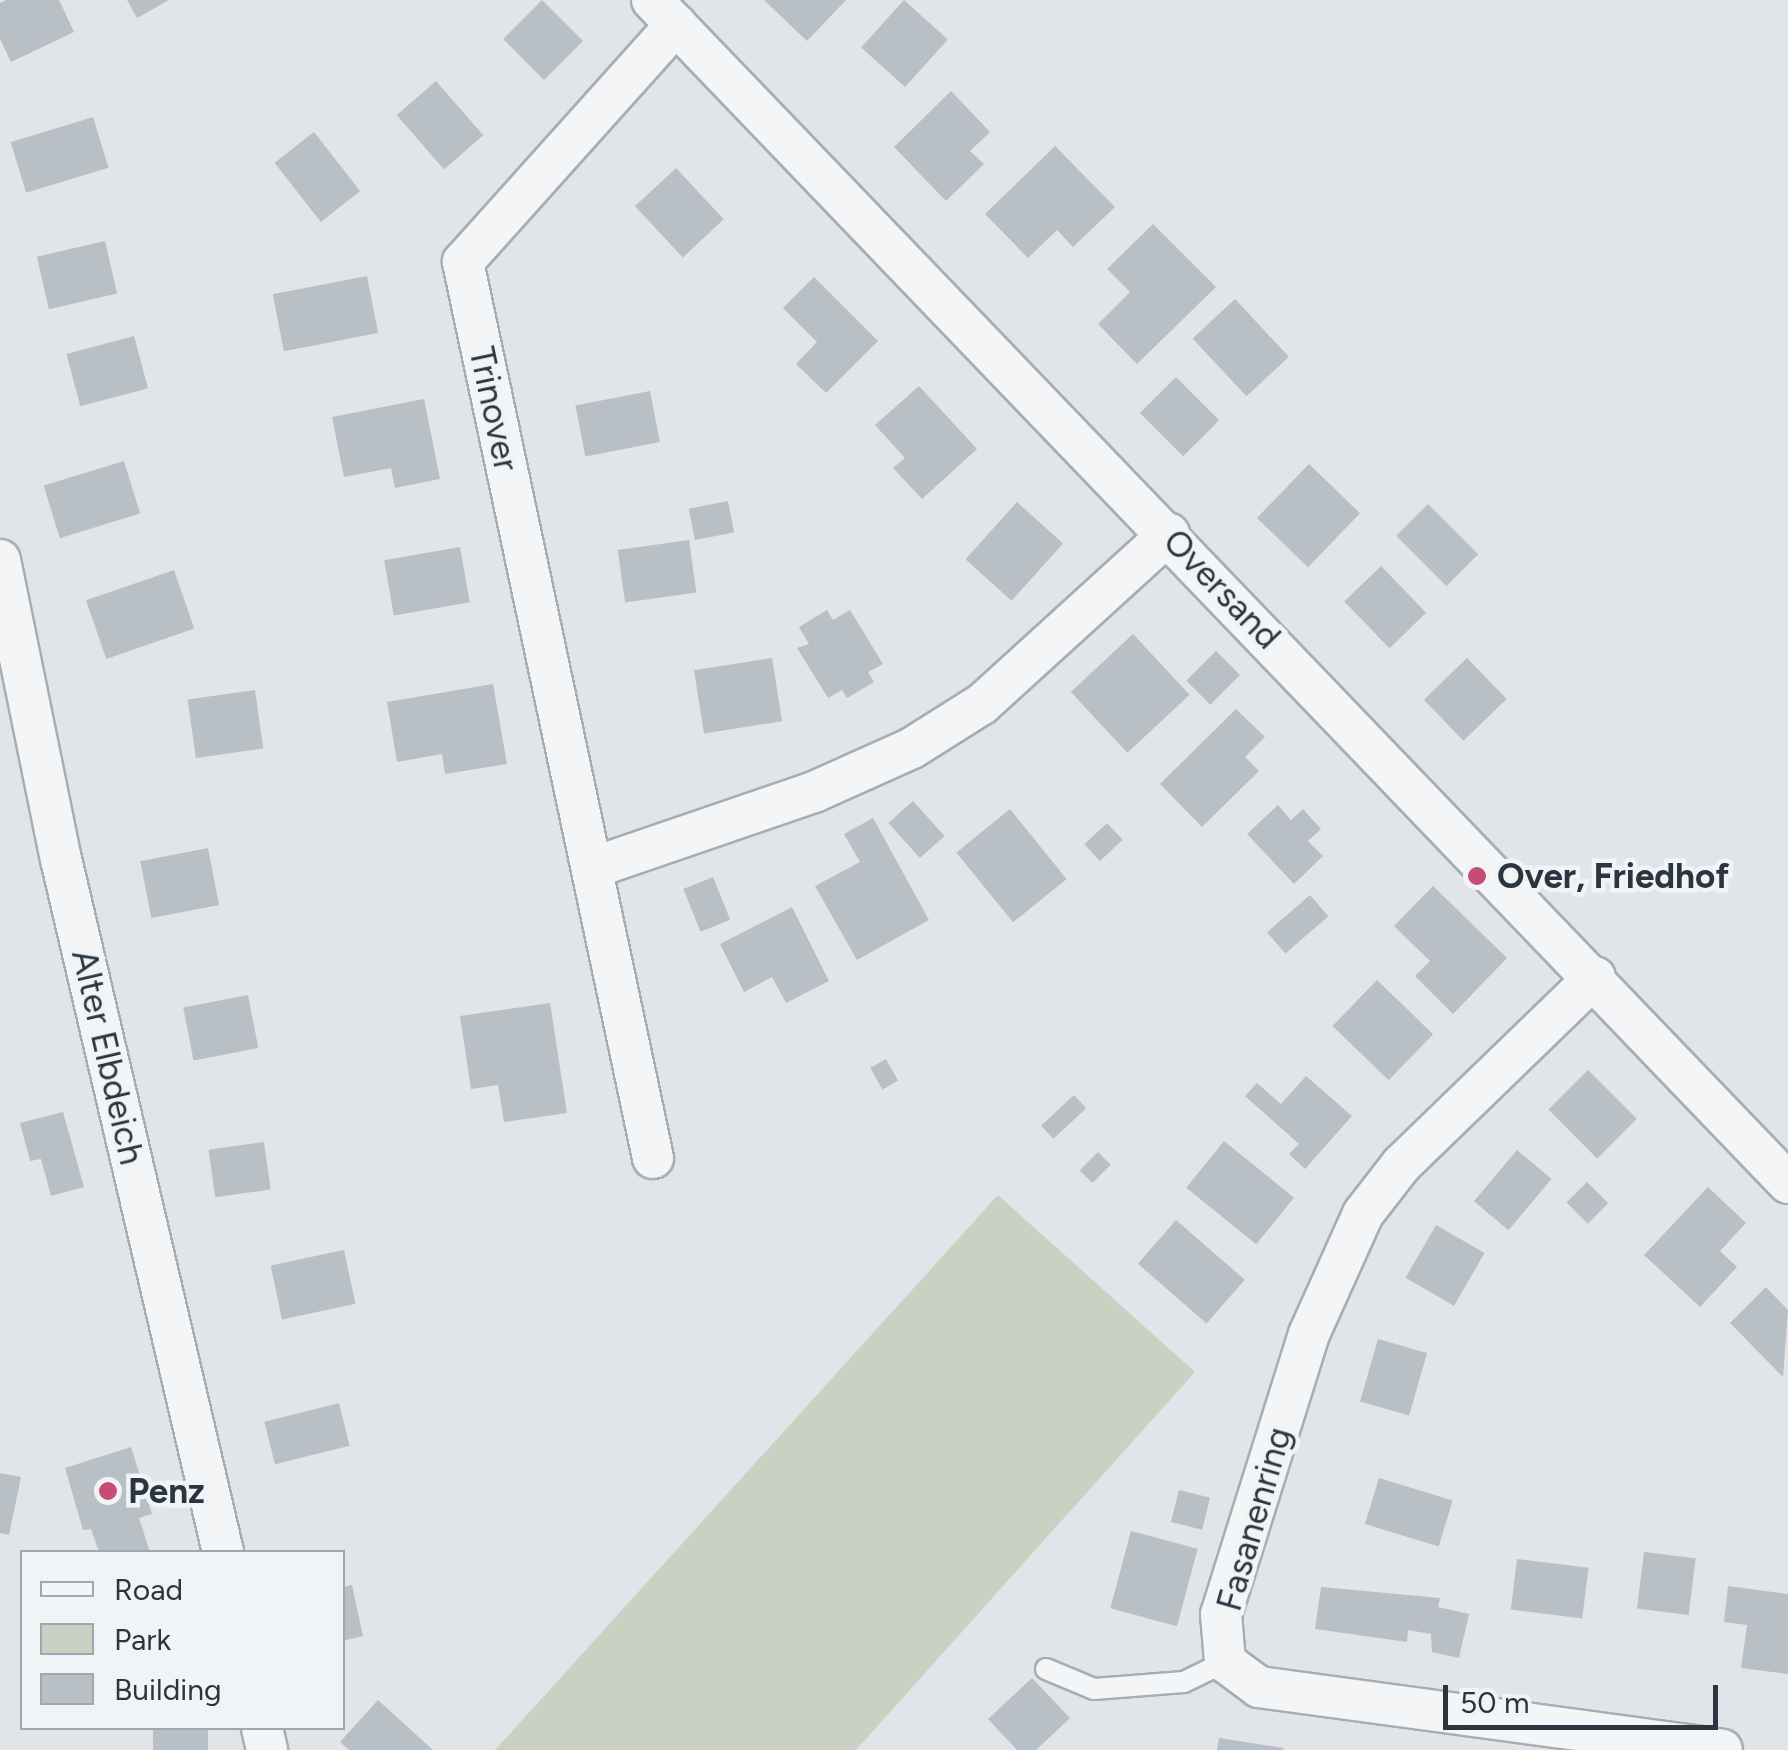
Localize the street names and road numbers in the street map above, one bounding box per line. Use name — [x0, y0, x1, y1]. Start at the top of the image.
street label: Trinover — [460, 343, 528, 475]
street label: Oversand — [1155, 520, 1289, 658]
street label: Alter Elbdeich — [63, 945, 153, 1169]
street label: Fasanenring — [1208, 1422, 1300, 1616]

